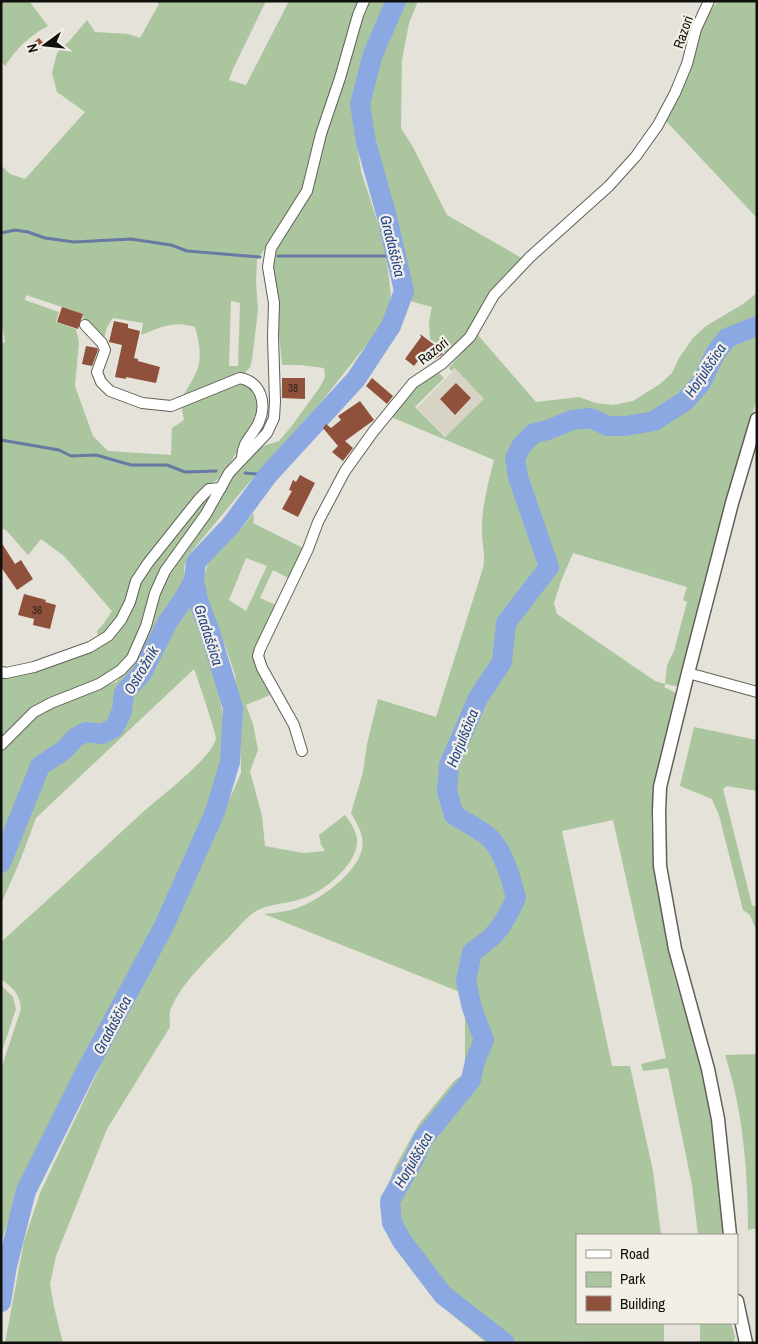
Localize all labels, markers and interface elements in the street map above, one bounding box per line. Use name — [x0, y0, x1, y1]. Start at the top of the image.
street label: Razori — [669, 13, 697, 51]
north arrow — [20, 20, 70, 70]
text: N — [23, 42, 42, 55]
water label: Gradaščica — [375, 213, 411, 279]
street label: Razori — [414, 333, 452, 369]
water label: Horjulščica — [679, 339, 731, 401]
house number: 38 — [288, 381, 298, 395]
water label: Gradaščica — [189, 602, 229, 668]
house number: 36 — [32, 603, 42, 617]
water label: Ostrožnik — [118, 641, 164, 698]
water label: Horjulščica — [441, 706, 483, 770]
water label: Gradaščica — [88, 992, 136, 1058]
water label: Horjulščica — [389, 1128, 437, 1192]
legend — [576, 1234, 738, 1324]
text: Road — [620, 1243, 649, 1264]
text: Park — [620, 1268, 646, 1289]
text: Building — [620, 1293, 665, 1314]

